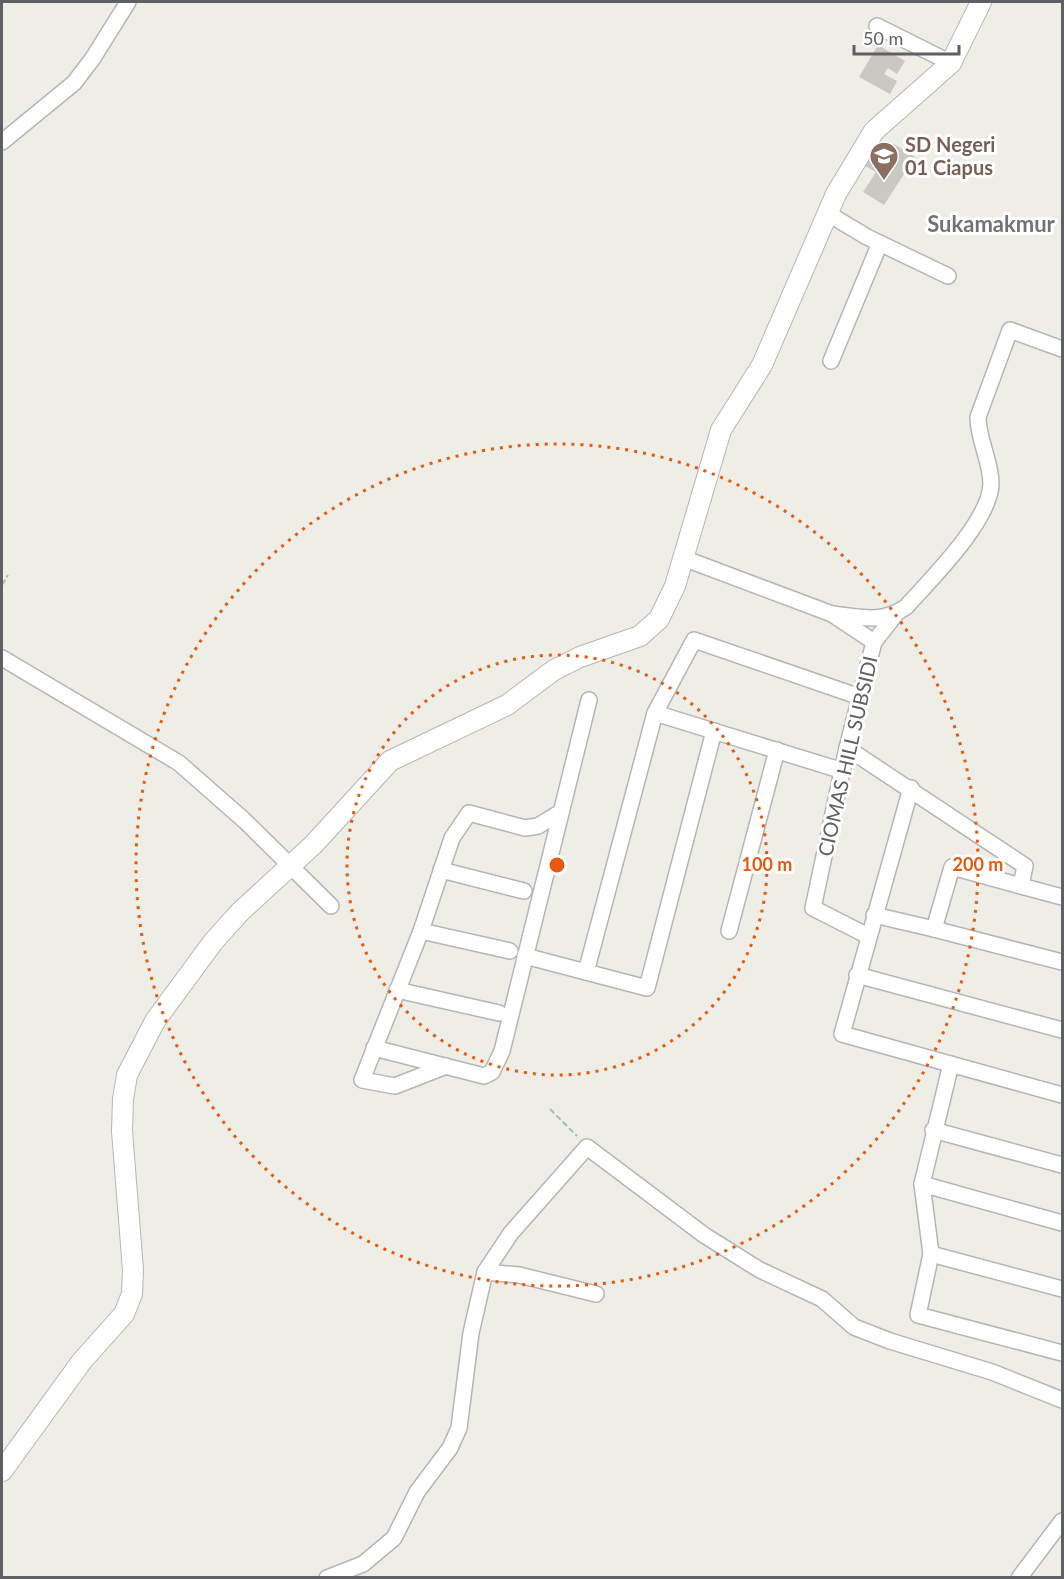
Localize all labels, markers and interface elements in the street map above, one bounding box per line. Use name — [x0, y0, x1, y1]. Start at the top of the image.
scale bar — [854, 18, 959, 56]
text: 50 m — [863, 27, 903, 49]
place label: SD Negeri 01 Ciapus — [905, 132, 995, 179]
school or university icon: SD Negeri 01 Ciapus — [868, 140, 900, 182]
district label: Sukamakmur — [927, 210, 1056, 237]
street label: CIOMAS HILL SUBSIDI — [812, 654, 882, 858]
text: 100 m — [742, 853, 792, 875]
text: 200 m — [953, 853, 1003, 875]
centre of rings — [547, 855, 567, 875]

